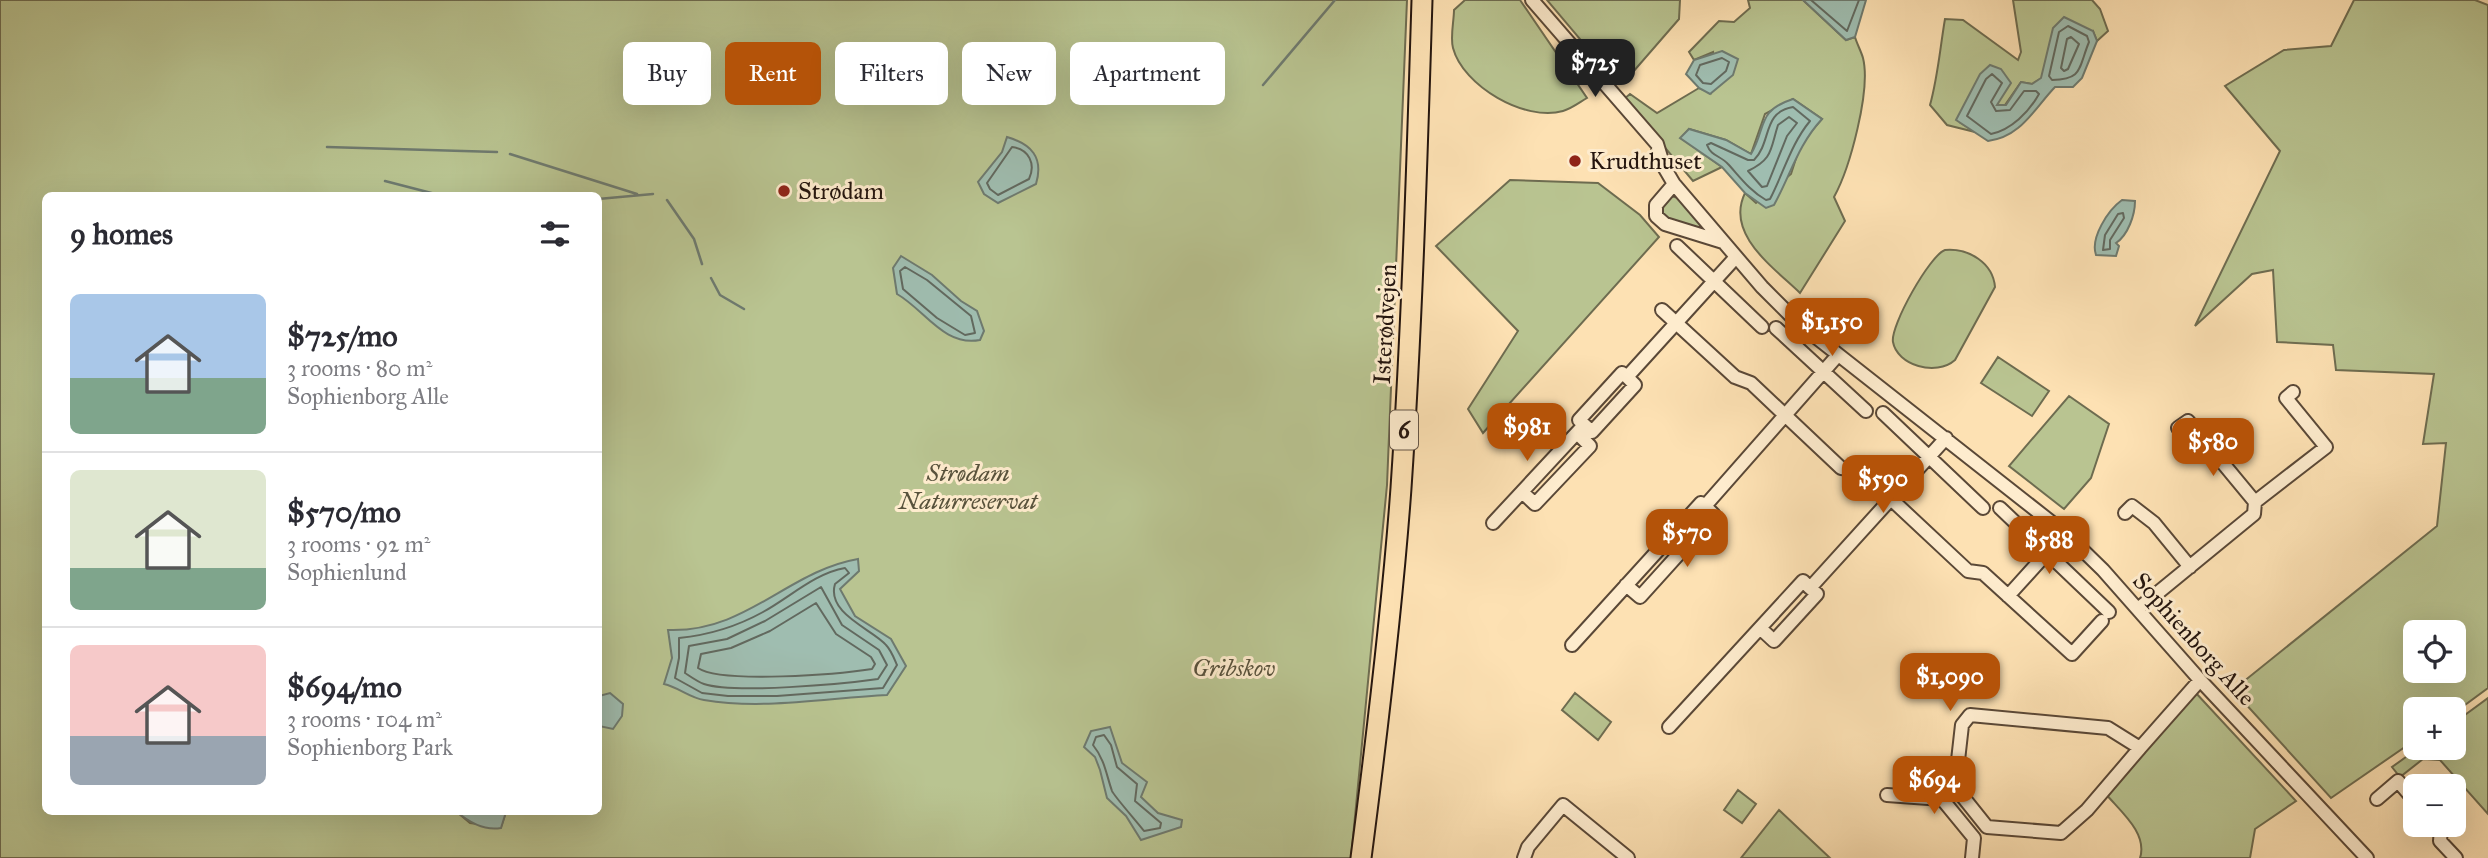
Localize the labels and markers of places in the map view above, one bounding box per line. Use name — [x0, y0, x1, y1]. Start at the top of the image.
pin: $725 — [1554, 40, 1636, 99]
place label: Krudthuset — [1589, 146, 1702, 176]
marker: Krudthuset — [1567, 153, 1583, 169]
place label: Strødam — [798, 176, 884, 206]
marker: Strødam — [776, 183, 792, 199]
pin: $1,150 — [1775, 298, 1889, 358]
pin: $981 — [1486, 404, 1568, 463]
pin: $580 — [2172, 419, 2254, 478]
pin: $590 — [1842, 456, 1924, 515]
pin: $570 — [1646, 510, 1728, 569]
pin: $588 — [2008, 516, 2090, 576]
pin: $1,090 — [1893, 654, 2007, 713]
pin: $694 — [1893, 756, 1975, 816]

